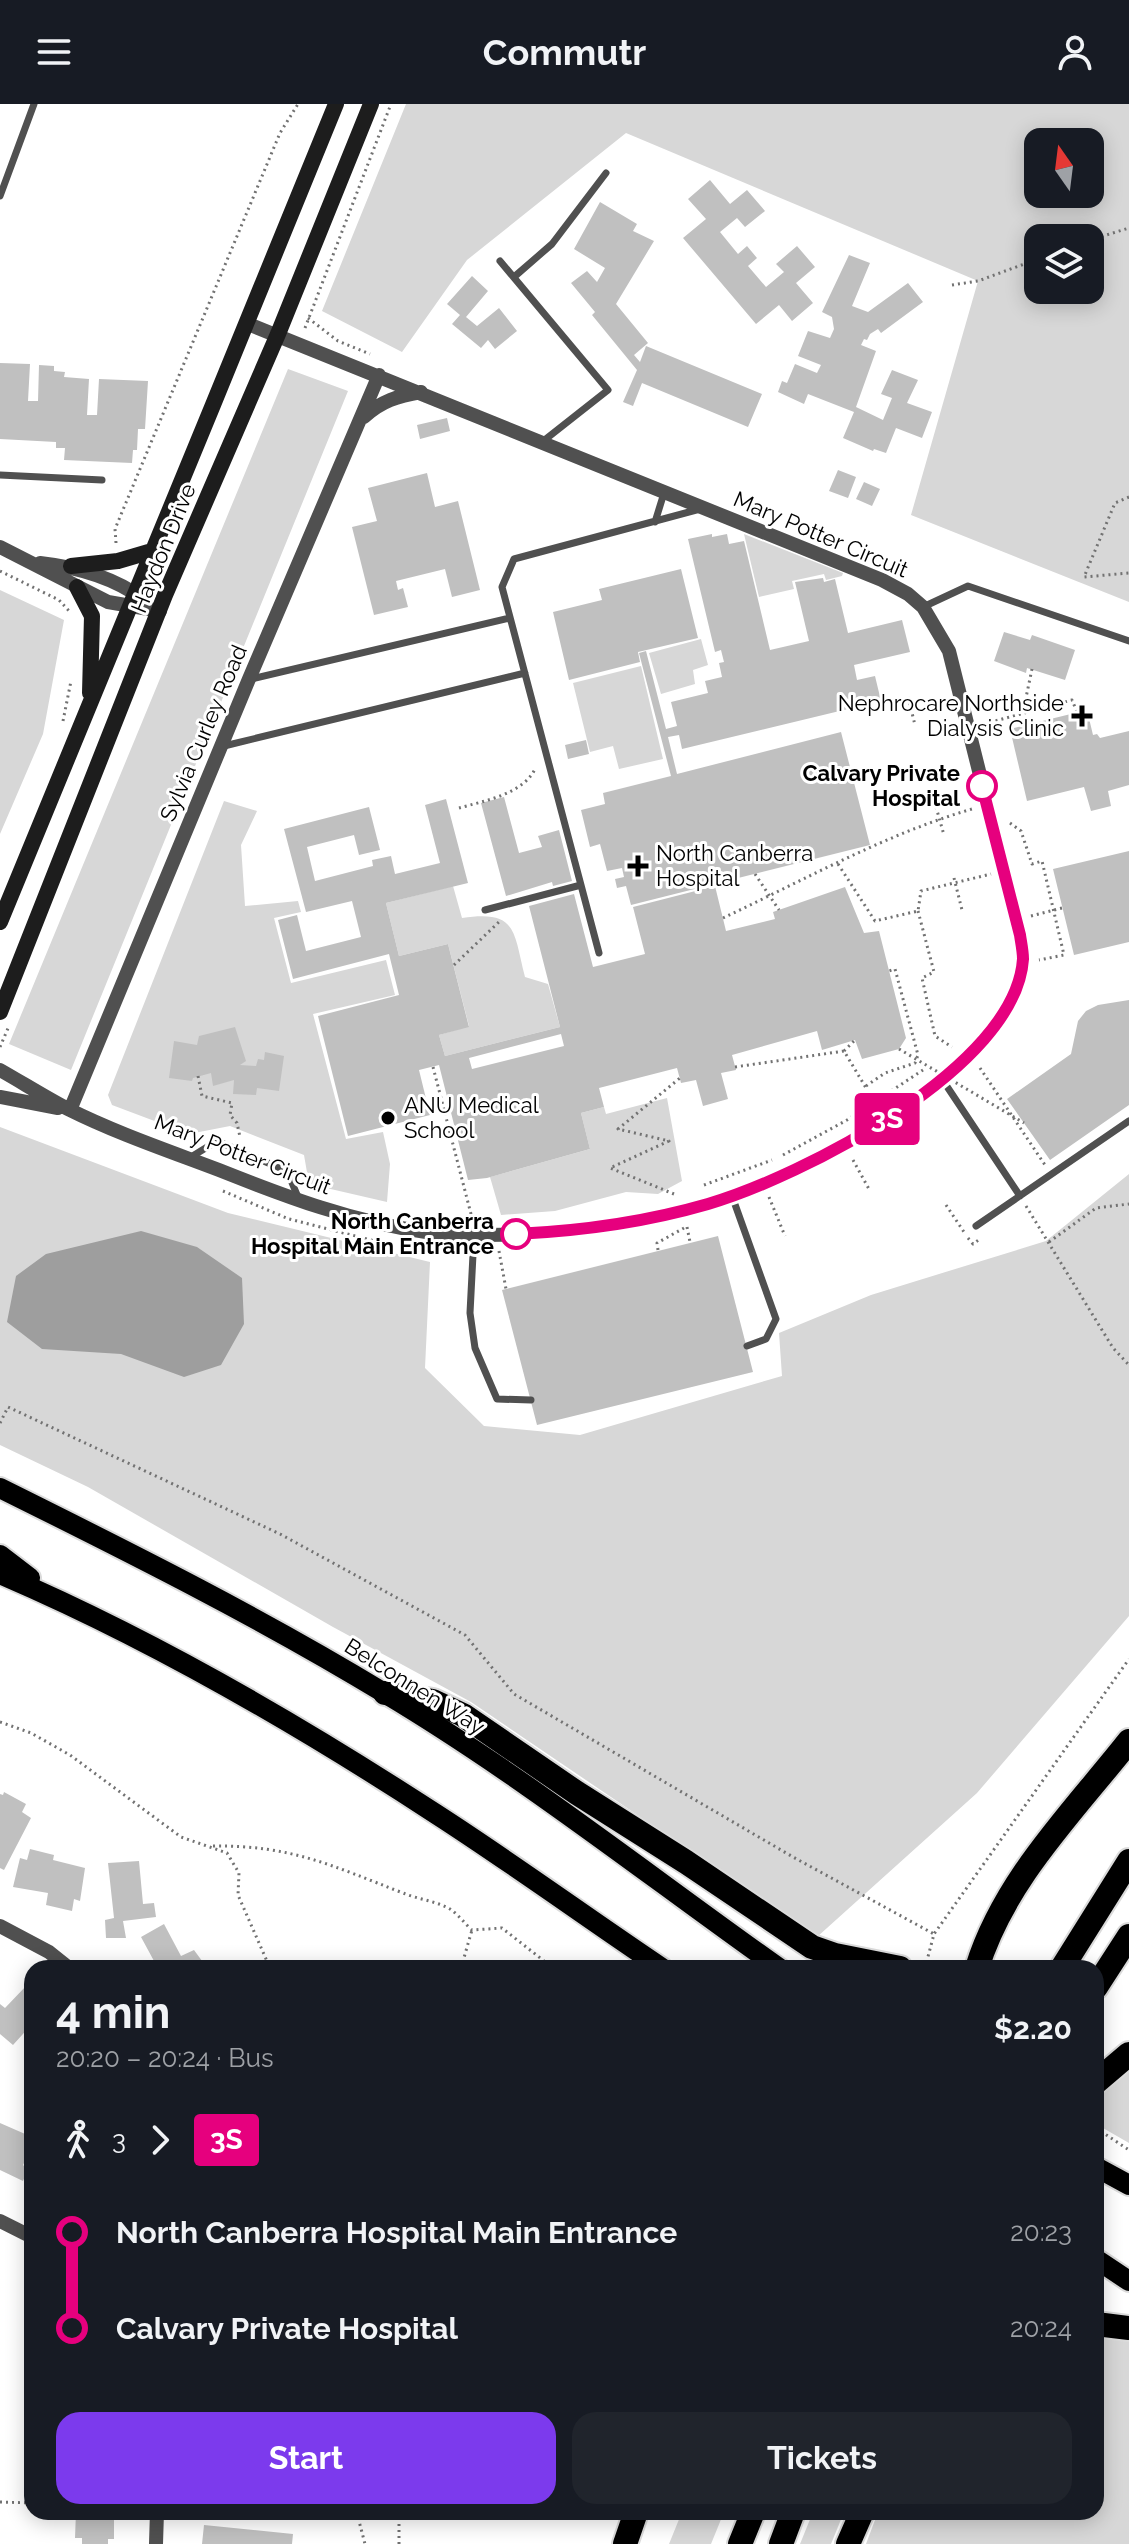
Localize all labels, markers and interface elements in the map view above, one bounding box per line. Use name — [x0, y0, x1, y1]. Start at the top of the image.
icon: menu — [32, 30, 76, 74]
icon: person — [1053, 30, 1097, 74]
text: Commutr — [483, 31, 646, 73]
north arrow — [1024, 128, 1104, 208]
map controls — [1024, 128, 1104, 304]
button: layers — [1024, 224, 1104, 304]
street label: Haydon Drive — [125, 480, 201, 616]
street label: Mary Potter Circuit — [730, 485, 913, 583]
street label: Sylvia Curley Road — [154, 641, 252, 825]
place label: Nephrocare Northside Dialysis Clinic — [838, 690, 1064, 741]
marker: Nephrocare Northside Dialysis Clinic — [1071, 705, 1093, 727]
place label: Calvary Private Hospital — [802, 760, 961, 811]
marker: Calvary Private Hospital — [967, 771, 997, 801]
place label: North Canberra Hospital — [656, 840, 813, 891]
marker: North Canberra Hospital — [627, 855, 649, 877]
place label: ANU Medical School — [404, 1092, 539, 1143]
line badge: 3S — [851, 1093, 923, 1145]
text: 3S — [871, 1102, 903, 1135]
street label: Mary Potter Circuit — [151, 1108, 336, 1200]
marker: ANU Medical School — [379, 1109, 397, 1127]
place label: North Canberra Hospital Main Entrance — [251, 1208, 494, 1259]
marker: North Canberra Hospital Main Entrance — [501, 1219, 531, 1249]
street label: Belconnen Way — [340, 1633, 490, 1740]
text: 4 min — [56, 1987, 170, 2038]
text: $2.20 — [994, 2011, 1072, 2046]
text: 20:20 – 20:24 · Bus — [56, 2043, 273, 2073]
icon: walk — [56, 2118, 100, 2162]
icon: forward — [138, 2118, 182, 2162]
text: 3S — [210, 2123, 243, 2156]
text: 3 — [112, 2125, 126, 2155]
text: North Canberra Hospital Main Entrance — [116, 2215, 677, 2250]
text: 20:23 — [1010, 2217, 1072, 2247]
text: Calvary Private Hospital — [116, 2311, 458, 2346]
text: 20:24 — [1010, 2313, 1072, 2343]
button: Start — [56, 2412, 556, 2504]
button: Tickets — [572, 2412, 1072, 2504]

